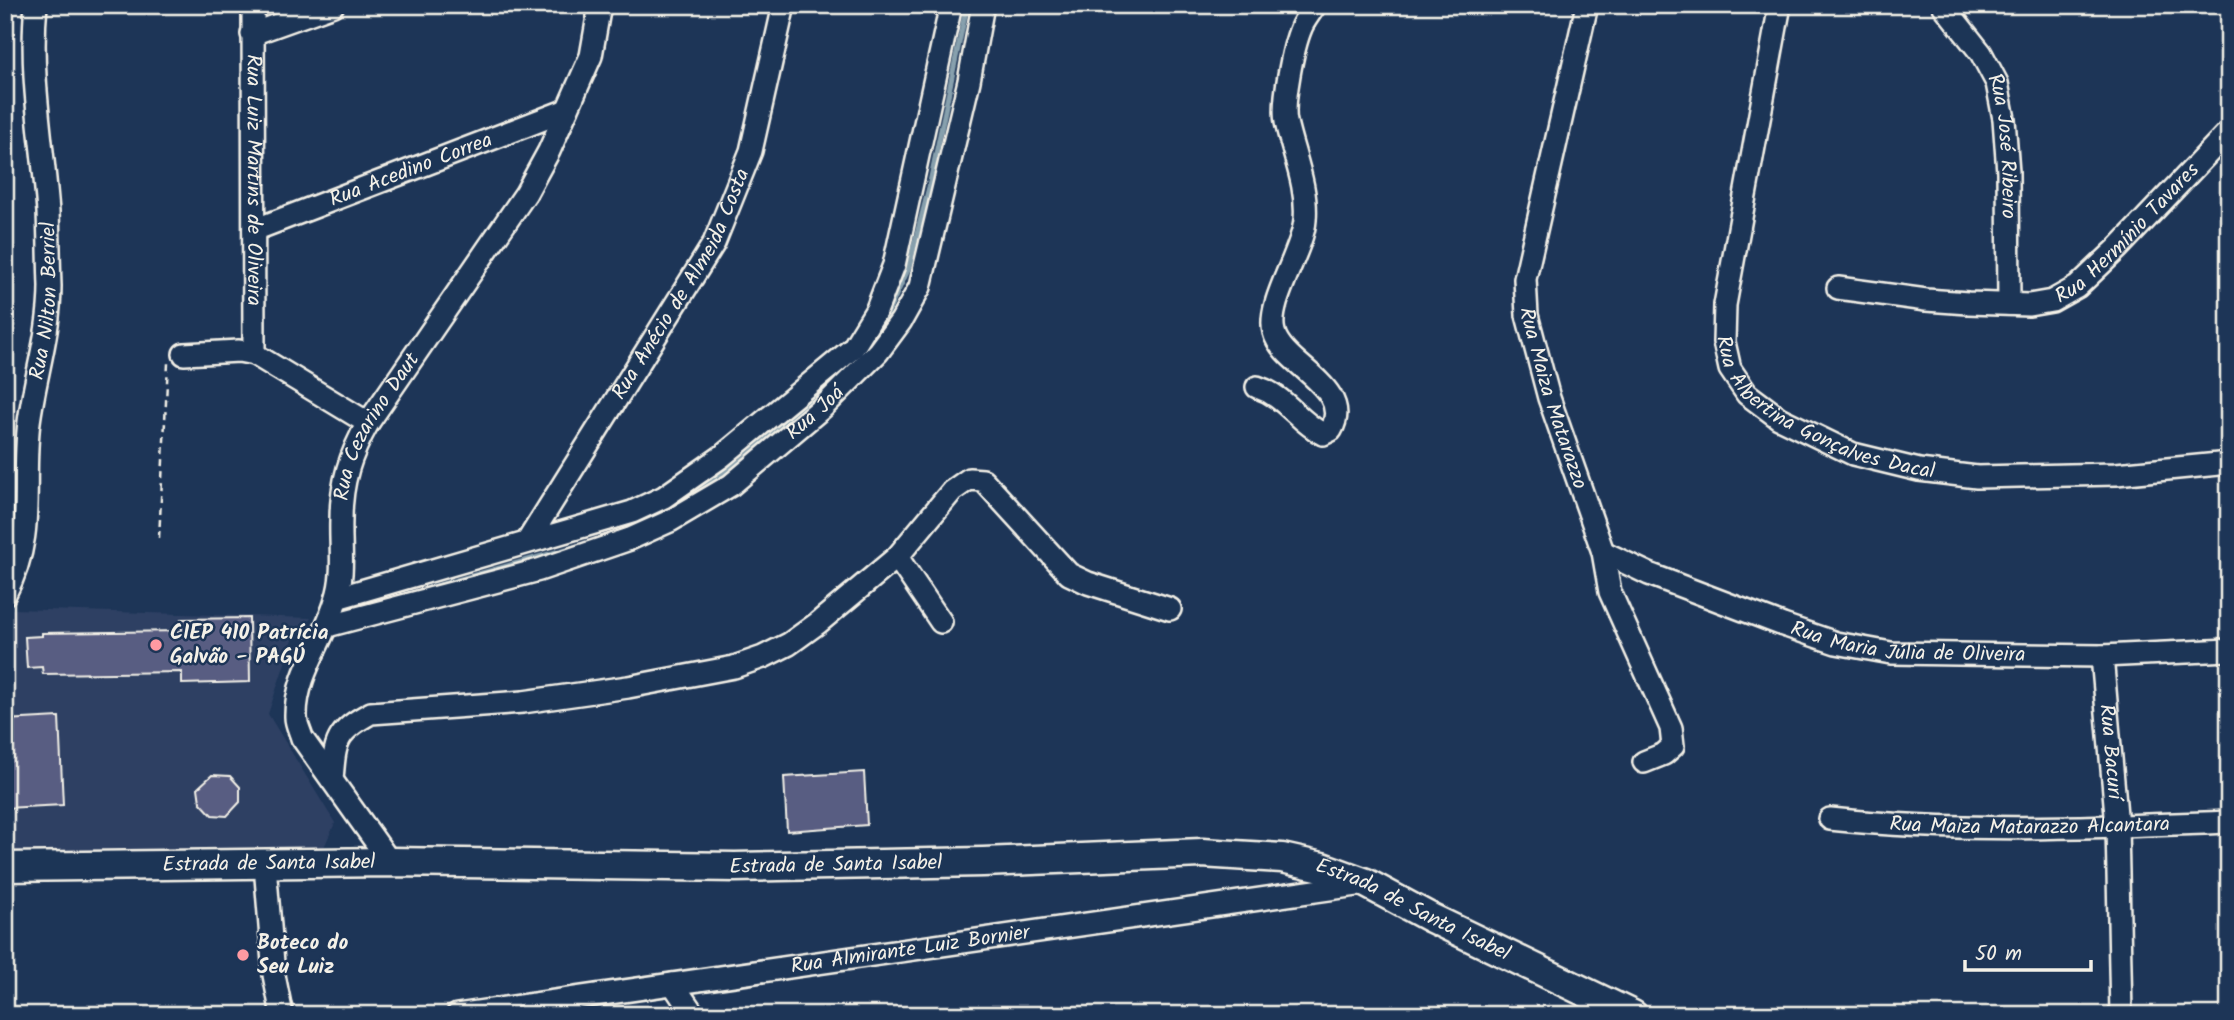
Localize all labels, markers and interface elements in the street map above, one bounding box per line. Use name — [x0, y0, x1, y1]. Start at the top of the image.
street label: Rua Luiz Martins de Oliveira — [237, 54, 270, 306]
street label: Rua José Ribeiro — [1978, 67, 2025, 219]
street label: Rua Acedino Correa — [325, 124, 497, 216]
street label: Rua Hermínio Tavares — [2049, 155, 2207, 313]
street label: Rua Anécio de Almeida Costa — [603, 163, 759, 406]
street label: Rua Nilton Berriel — [20, 221, 67, 383]
street label: Rua Maiza Matarazzo — [1510, 307, 1596, 494]
street label: Rua Albertina Gonçalves Dacal — [1707, 332, 1937, 488]
street label: Rua Cezarino Daut — [325, 345, 429, 502]
street label: Rua Joá — [778, 376, 854, 449]
street label: Rua Maria Júlia de Oliveira — [1786, 612, 2026, 671]
place label: CIEP 410 Patrícia Galvão - PAGÚ — [170, 617, 329, 674]
marker: CIEP 410 Patrícia Galvão - PAGÚ — [148, 637, 164, 653]
street label: Rua Bacurí — [2090, 703, 2131, 804]
street label: Rua Maiza Matarazzo Alcantara — [1889, 808, 2171, 844]
street label: Estrada de Santa Isabel — [162, 846, 376, 881]
street label: Estrada de Santa Isabel — [729, 846, 943, 884]
street label: Estrada de Santa Isabel — [1311, 849, 1516, 970]
street label: Rua Almirante Luiz Bornier — [789, 916, 1033, 983]
place label: Boteco do Seu Luiz — [257, 927, 349, 984]
scale bar — [1965, 929, 2090, 973]
text: 50 m — [1975, 938, 2022, 971]
marker: Boteco do Seu Luiz — [235, 947, 251, 963]

